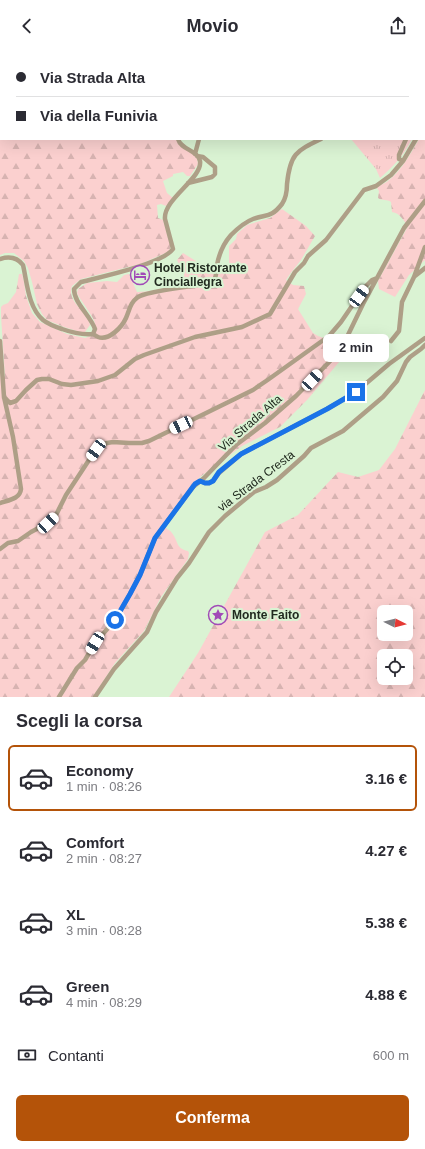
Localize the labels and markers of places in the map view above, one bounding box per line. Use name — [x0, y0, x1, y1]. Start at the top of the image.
place label: Hotel Ristorante Cinciallegra — [154, 261, 247, 289]
hotel icon: Hotel Ristorante Cinciallegra — [129, 264, 151, 286]
place icon: Monte Faito — [207, 604, 229, 626]
place label: Monte Faito — [232, 608, 299, 622]

